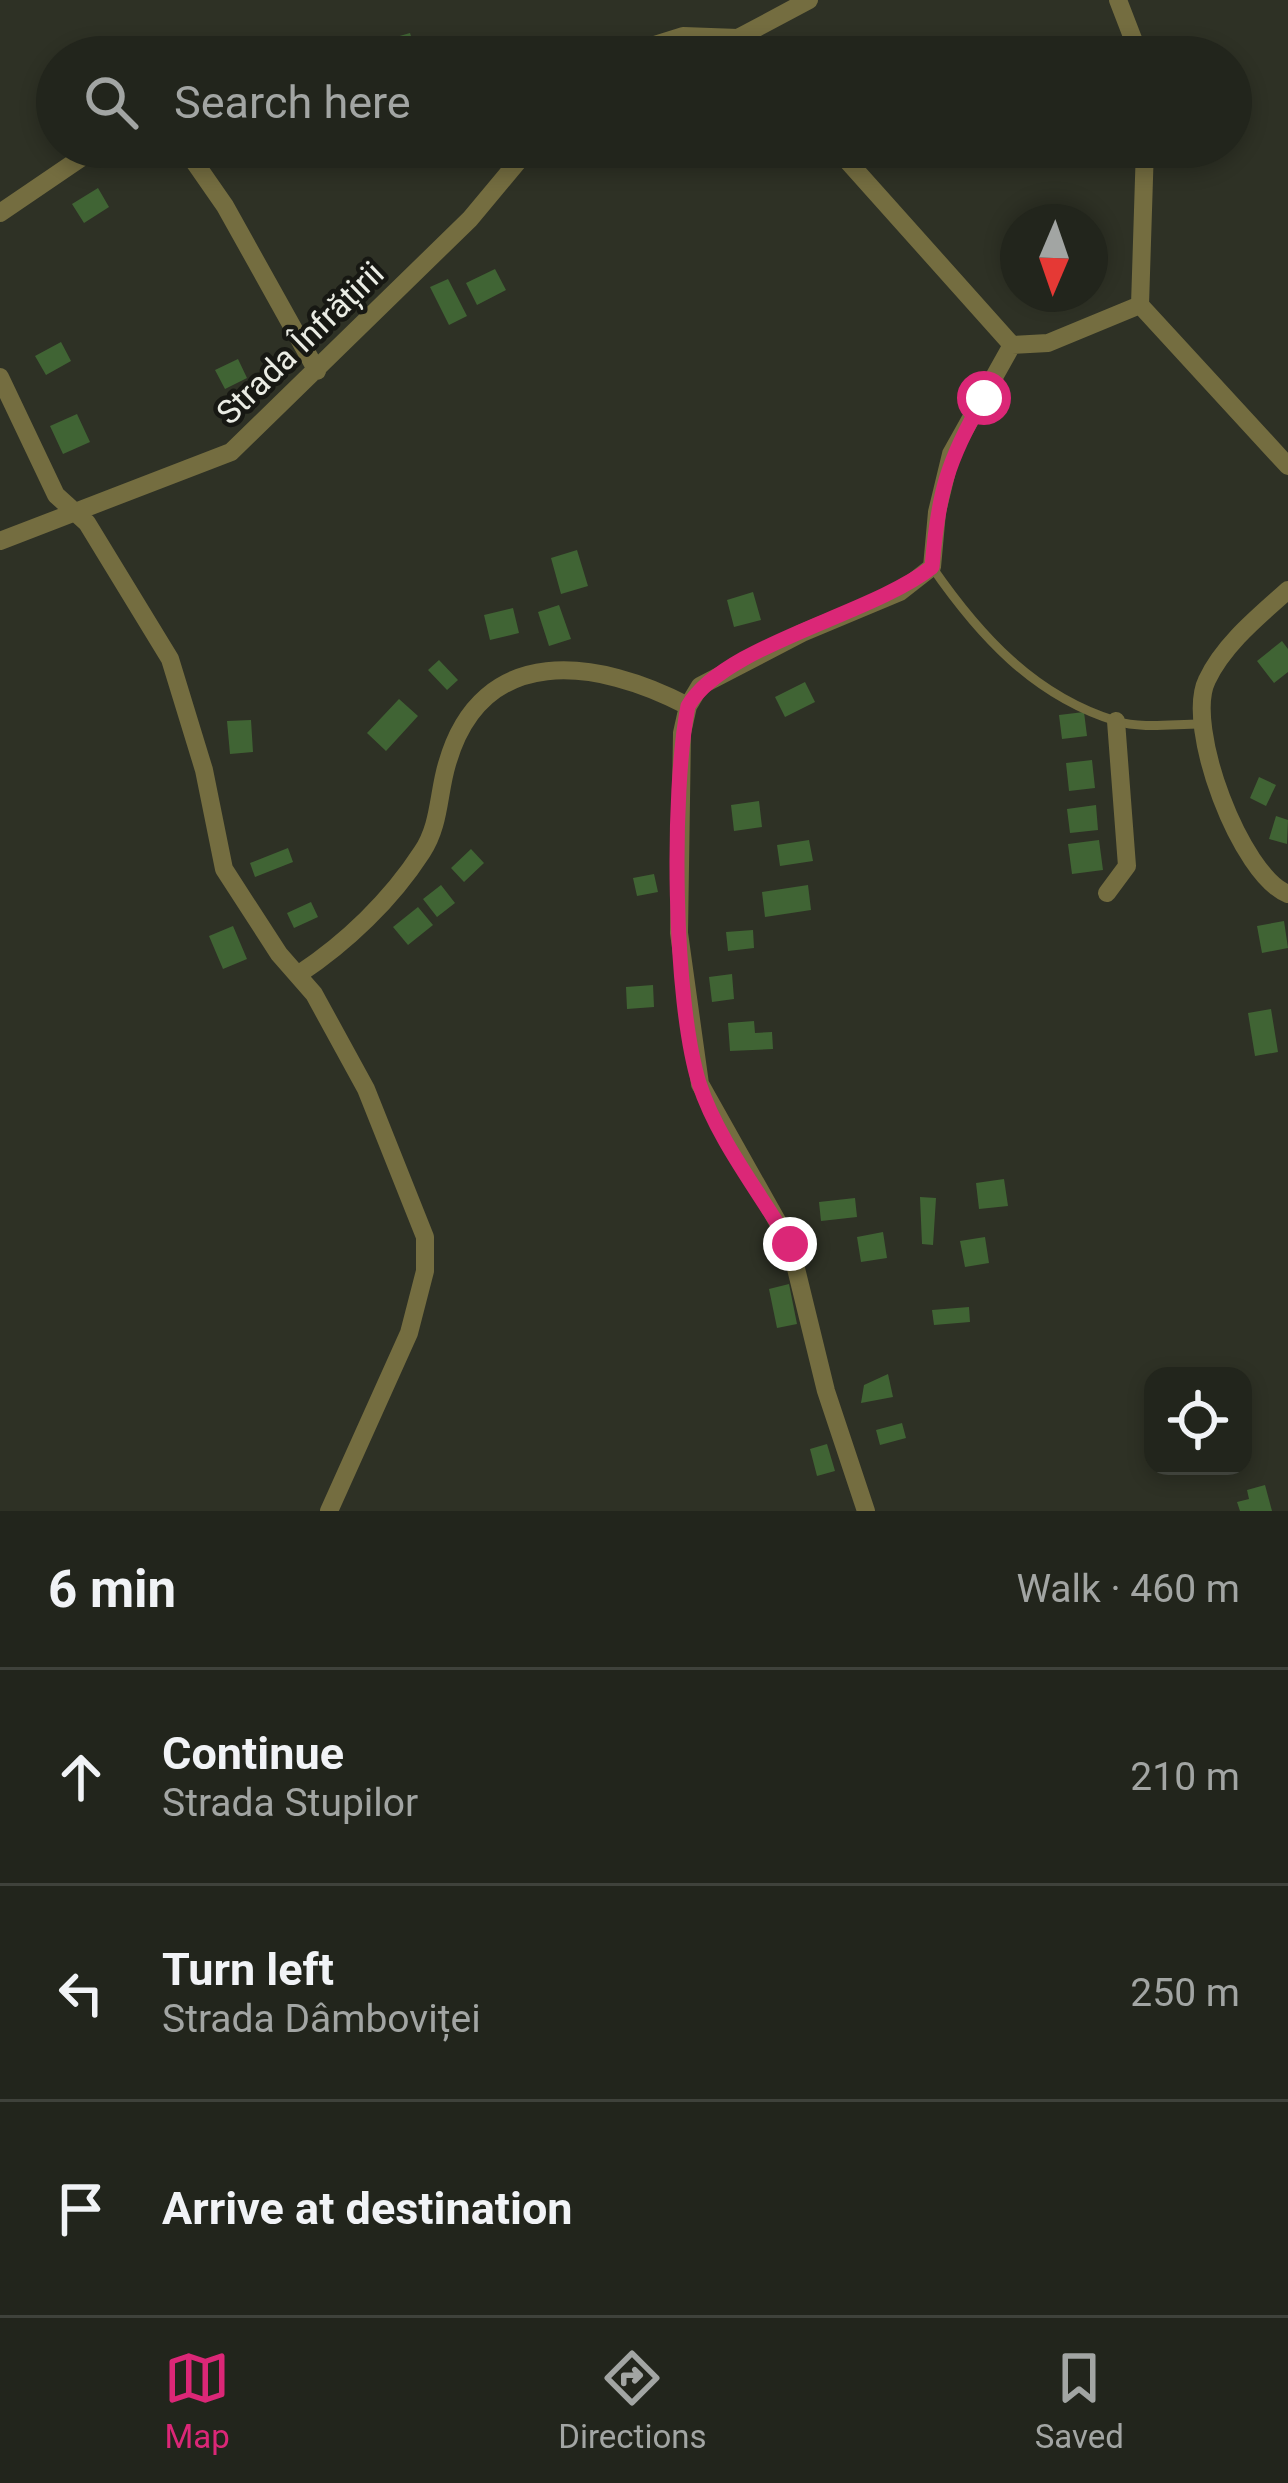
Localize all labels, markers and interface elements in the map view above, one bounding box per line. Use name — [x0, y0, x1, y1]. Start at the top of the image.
search box — [36, 36, 1252, 168]
icon: search — [78, 69, 144, 135]
text: Search here — [174, 76, 411, 129]
north arrow — [1000, 204, 1108, 312]
street label: Strada Înfrățirii — [208, 254, 392, 433]
route start — [957, 371, 1011, 425]
route end — [763, 1217, 817, 1271]
map controls — [1144, 1367, 1252, 1475]
button: locate — [1144, 1367, 1252, 1475]
text: 6 min — [48, 1560, 176, 1619]
text: Walk · 460 m — [1016, 1566, 1240, 1612]
text: Continue — [162, 1727, 344, 1780]
icon: ahead — [48, 1744, 114, 1810]
text: 210 m — [1130, 1754, 1240, 1800]
text: Strada Stupilor — [162, 1780, 418, 1826]
text: Turn left — [162, 1943, 334, 1996]
icon: left — [48, 1960, 114, 2026]
text: 250 m — [1130, 1970, 1240, 2016]
text: Strada Dâmboviței — [162, 1996, 481, 2042]
icon: arrive — [48, 2176, 114, 2242]
text: Arrive at destination — [162, 2182, 573, 2235]
tab: Map — [164, 2345, 230, 2456]
tab: Directions — [558, 2345, 707, 2456]
tab: Saved — [1035, 2345, 1124, 2456]

